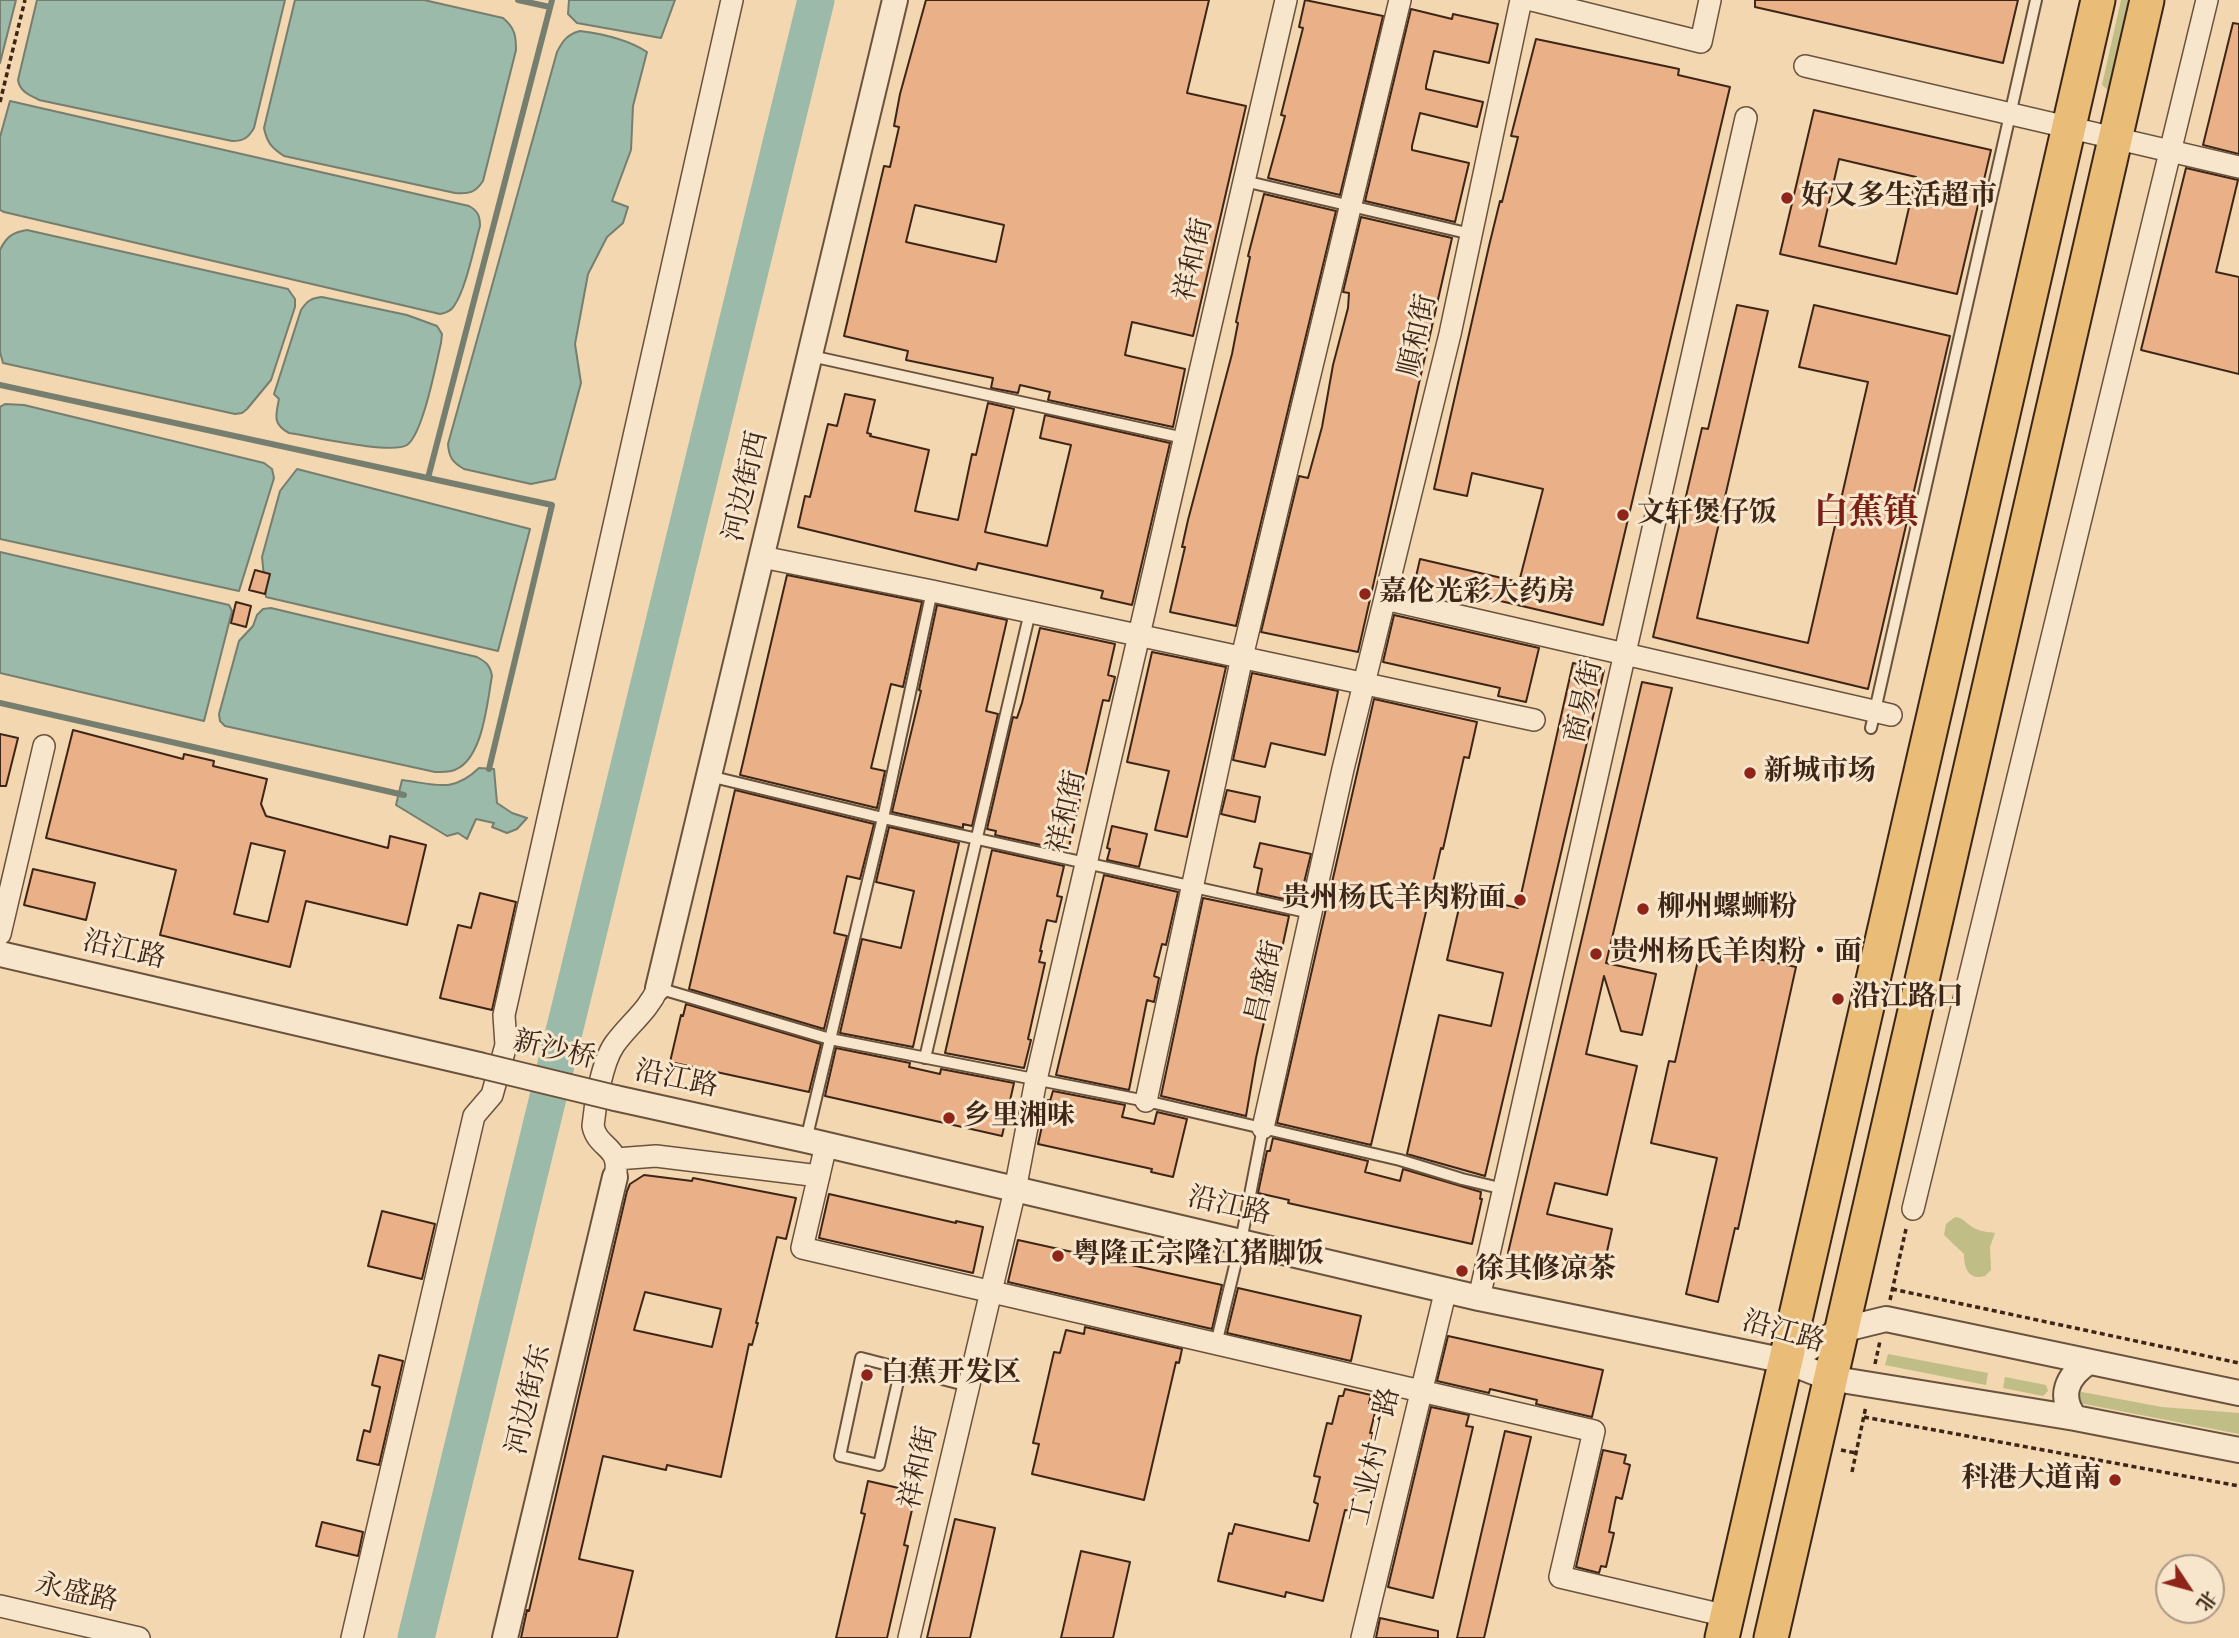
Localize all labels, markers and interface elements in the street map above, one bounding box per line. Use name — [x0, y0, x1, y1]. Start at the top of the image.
place label: 好又多生活超市 — [1801, 181, 1997, 215]
marker: 好又多生活超市 — [1779, 190, 1795, 206]
street label: 祥和街 — [1170, 215, 1222, 305]
street label: 順和街 — [1394, 291, 1446, 381]
street label: 河边街西 — [719, 429, 777, 545]
district label: 白蕉镇 — [1814, 495, 1918, 537]
place label: 文轩煲仔饭 — [1637, 498, 1777, 532]
marker: 文轩煲仔饭 — [1615, 507, 1631, 523]
place label: 嘉伦光彩大药房 — [1379, 577, 1575, 611]
marker: 嘉伦光彩大药房 — [1357, 586, 1373, 602]
street label: 商易街 — [1560, 657, 1612, 747]
place label: 新城市场 — [1764, 756, 1876, 790]
marker: 新城市场 — [1742, 765, 1758, 781]
street label: 祥和街 — [1043, 767, 1095, 857]
place label: 贵州杨氏羊肉粉面 — [1282, 883, 1506, 917]
marker: 贵州杨氏羊肉粉面 — [1512, 892, 1528, 908]
place label: 柳州螺蛳粉 — [1657, 892, 1797, 926]
marker: 柳州螺蛳粉 — [1635, 901, 1651, 917]
street label: 沿江路 — [79, 926, 169, 978]
street label: 昌盛街 — [1241, 937, 1293, 1027]
place label: 贵州杨氏羊肉粉・面 — [1610, 937, 1862, 971]
marker: 贵州杨氏羊肉粉・面 — [1588, 946, 1604, 962]
place label: 沿江路口 — [1852, 982, 1964, 1016]
marker: 沿江路口 — [1830, 991, 1846, 1007]
street label: 新沙桥 — [509, 1026, 599, 1078]
street label: 沿江路 — [631, 1056, 721, 1106]
place label: 乡里湘味 — [963, 1101, 1075, 1135]
marker: 乡里湘味 — [941, 1110, 957, 1126]
street label: 沿江路 — [1184, 1182, 1274, 1234]
place label: 粤隆正宗隆江猪脚饭 — [1072, 1239, 1324, 1273]
marker: 粤隆正宗隆江猪脚饭 — [1050, 1248, 1066, 1264]
place label: 徐其修凉茶 — [1476, 1254, 1616, 1288]
marker: 徐其修凉茶 — [1454, 1263, 1470, 1279]
street label: 沿江路 — [1738, 1306, 1828, 1362]
street label: 河边街东 — [502, 1342, 560, 1458]
place label: 白蕉开发区 — [881, 1358, 1021, 1392]
marker: 白蕉开发区 — [859, 1367, 875, 1383]
street label: 工业村一路 — [1345, 1385, 1409, 1529]
street label: 祥和街 — [895, 1423, 947, 1513]
place label: 科港大道南 — [1961, 1463, 2101, 1497]
marker: 科港大道南 — [2107, 1472, 2123, 1488]
north arrow — [2155, 1554, 2225, 1624]
street label: 永盛路 — [31, 1569, 121, 1621]
text: 北 — [2190, 1585, 2221, 1615]

